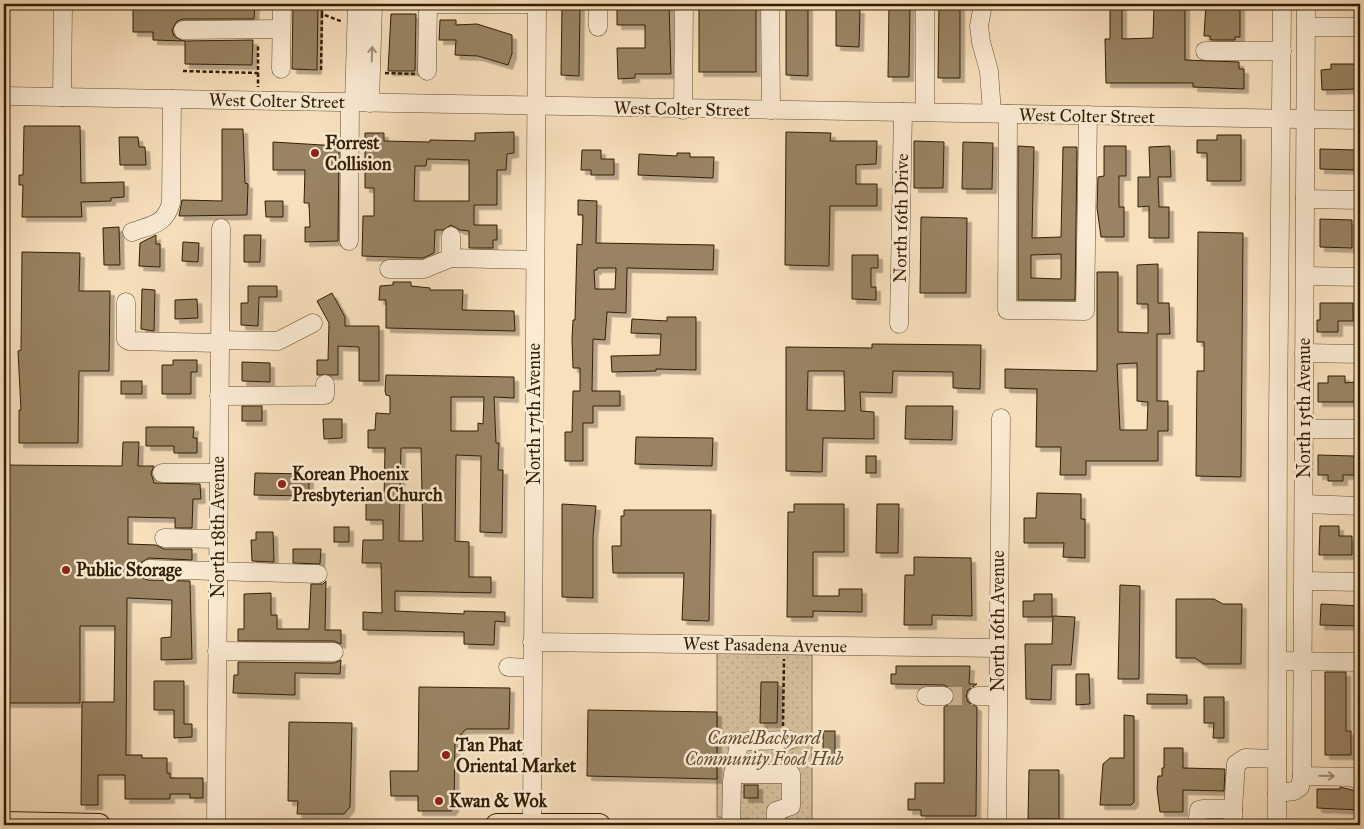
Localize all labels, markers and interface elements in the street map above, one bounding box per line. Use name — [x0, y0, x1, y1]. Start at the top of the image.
one-way arrow — [367, 46, 377, 62]
street label: West Colter Street — [209, 89, 346, 113]
street label: West Colter Street — [614, 97, 751, 121]
street label: West Colter Street — [1019, 104, 1156, 128]
place label: Forrest Collision — [325, 132, 392, 175]
marker: Forrest Collision — [309, 147, 321, 159]
street label: North 16th Drive — [889, 153, 913, 283]
street label: North 15th Avenue — [1293, 338, 1315, 478]
street label: North 17th Avenue — [523, 343, 545, 485]
street label: North 18th Avenue — [207, 456, 229, 598]
place label: Korean Phoenix Presbyterian Church — [292, 463, 444, 507]
marker: Korean Phoenix Presbyterian Church — [276, 478, 288, 490]
street label: North 16th Avenue — [987, 550, 1009, 692]
place label: Public Storage — [76, 559, 182, 582]
marker: Public Storage — [60, 564, 72, 576]
street label: West Pasadena Avenue — [683, 633, 847, 657]
park label: CamelBackyard Community Food Hub — [685, 727, 844, 770]
place label: Tan Phat Oriental Market — [455, 734, 577, 777]
marker: Tan Phat Oriental Market — [440, 749, 452, 761]
one-way arrow — [1318, 771, 1335, 781]
place label: Kwan & Wok — [449, 790, 548, 812]
marker: Kwan & Wok — [433, 795, 445, 807]

